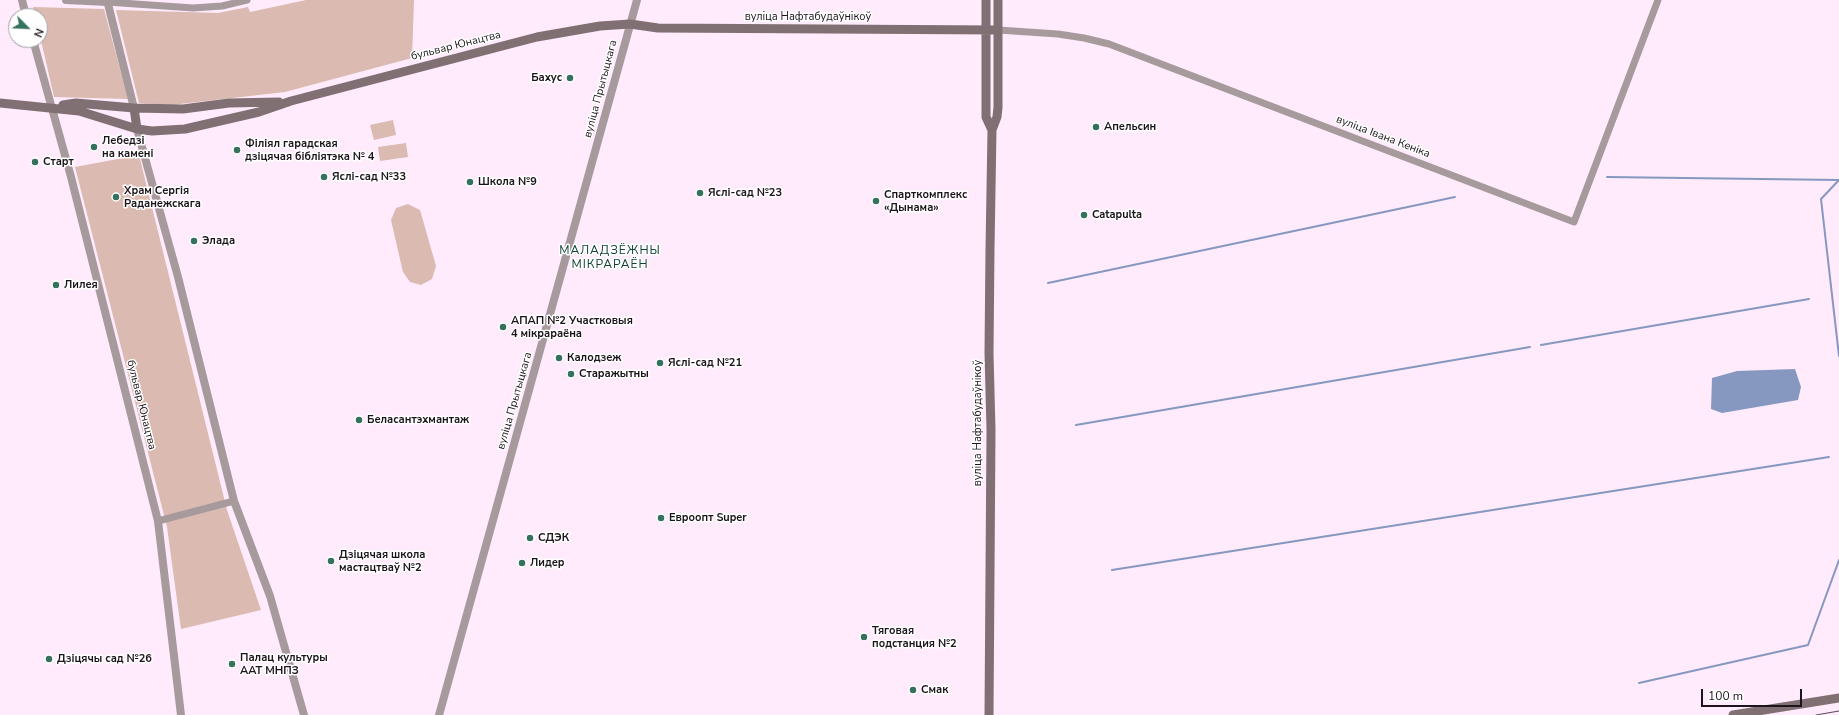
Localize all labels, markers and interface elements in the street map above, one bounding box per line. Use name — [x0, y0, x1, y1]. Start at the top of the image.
north arrow — [8, 8, 48, 48]
street label: вуліца Нафтабудаўнікоў — [745, 10, 871, 24]
text: N — [30, 26, 47, 39]
street label: бульвар Юнацтва — [410, 28, 502, 64]
street label: вуліца Прытыцкага — [582, 39, 620, 139]
place label: Бахус — [531, 71, 562, 85]
marker: Бахус — [565, 73, 575, 83]
street label: вуліца Івана Кеніка — [1334, 113, 1432, 161]
place label: Апельсин — [1104, 120, 1156, 134]
marker: Апельсин — [1091, 122, 1101, 132]
place label: Лебедзі на камені — [102, 134, 153, 160]
place label: Філіял гарадская дзіцячая бібліятэка № 4 — [245, 137, 374, 163]
marker: Лебедзі на камені — [89, 142, 99, 152]
marker: Філіял гарадская дзіцячая бібліятэка № 4 — [232, 145, 242, 155]
place label: Старт — [43, 155, 74, 169]
marker: Старт — [30, 157, 40, 167]
place label: Яслі-сад №33 — [332, 170, 406, 184]
marker: Яслі-сад №33 — [319, 172, 329, 182]
place label: Школа №9 — [478, 175, 537, 189]
marker: Школа №9 — [465, 177, 475, 187]
place label: Храм Сергія Раданежскага — [124, 184, 201, 210]
place label: Яслі-сад №23 — [708, 186, 782, 200]
marker: Яслі-сад №23 — [695, 188, 705, 198]
place label: Спарткомплекс «Дынама» — [884, 188, 967, 214]
marker: Храм Сергія Раданежскага — [111, 192, 121, 202]
marker: Спарткомплекс «Дынама» — [871, 196, 881, 206]
place label: Catapulta — [1092, 208, 1142, 222]
marker: Catapulta — [1079, 210, 1089, 220]
place label: Элада — [202, 234, 235, 248]
marker: Элада — [189, 236, 199, 246]
district label: МАЛАДЗЁЖНЫ МІКРАРАЁН — [559, 244, 661, 272]
place label: Лилея — [64, 278, 98, 292]
marker: Лилея — [51, 280, 61, 290]
place label: АПАП №2 Участковыя 4 мікрараёна — [511, 314, 633, 340]
marker: АПАП №2 Участковыя 4 мікрараёна — [498, 322, 508, 332]
street label: вуліца Прытыцкага — [495, 351, 535, 451]
place label: Калодзеж — [567, 351, 621, 365]
marker: Калодзеж — [554, 353, 564, 363]
place label: Яслі-сад №21 — [668, 356, 742, 370]
marker: Яслі-сад №21 — [655, 358, 665, 368]
street label: бульвар Юнацтва — [123, 359, 159, 451]
street label: вуліца Нафтабудаўнікоў — [971, 360, 985, 486]
place label: Старажытны — [579, 367, 649, 381]
marker: Старажытны — [566, 369, 576, 379]
place label: Беласантэхмантаж — [367, 413, 469, 427]
marker: Беласантэхмантаж — [354, 415, 364, 425]
place label: Евроопт Super — [669, 511, 747, 525]
marker: Евроопт Super — [656, 513, 666, 523]
place label: СДЭК — [538, 531, 569, 545]
marker: СДЭК — [525, 533, 535, 543]
place label: Дзіцячая школа мастацтваў №2 — [339, 548, 426, 574]
marker: Дзіцячая школа мастацтваў №2 — [326, 556, 336, 566]
place label: Лидер — [530, 556, 565, 570]
marker: Лидер — [517, 558, 527, 568]
place label: Тяговая подстанция №2 — [872, 624, 957, 650]
marker: Тяговая подстанция №2 — [859, 632, 869, 642]
place label: Палац культуры ААТ МНПЗ — [240, 651, 328, 677]
place label: Дзіцячы сад №26 — [57, 652, 152, 666]
marker: Дзіцячы сад №26 — [44, 654, 54, 664]
marker: Палац культуры ААТ МНПЗ — [227, 659, 237, 669]
scale bar — [1703, 681, 1804, 707]
place label: Смак — [921, 683, 948, 697]
marker: Смак — [908, 685, 918, 695]
text: 100 m — [1708, 688, 1743, 704]

